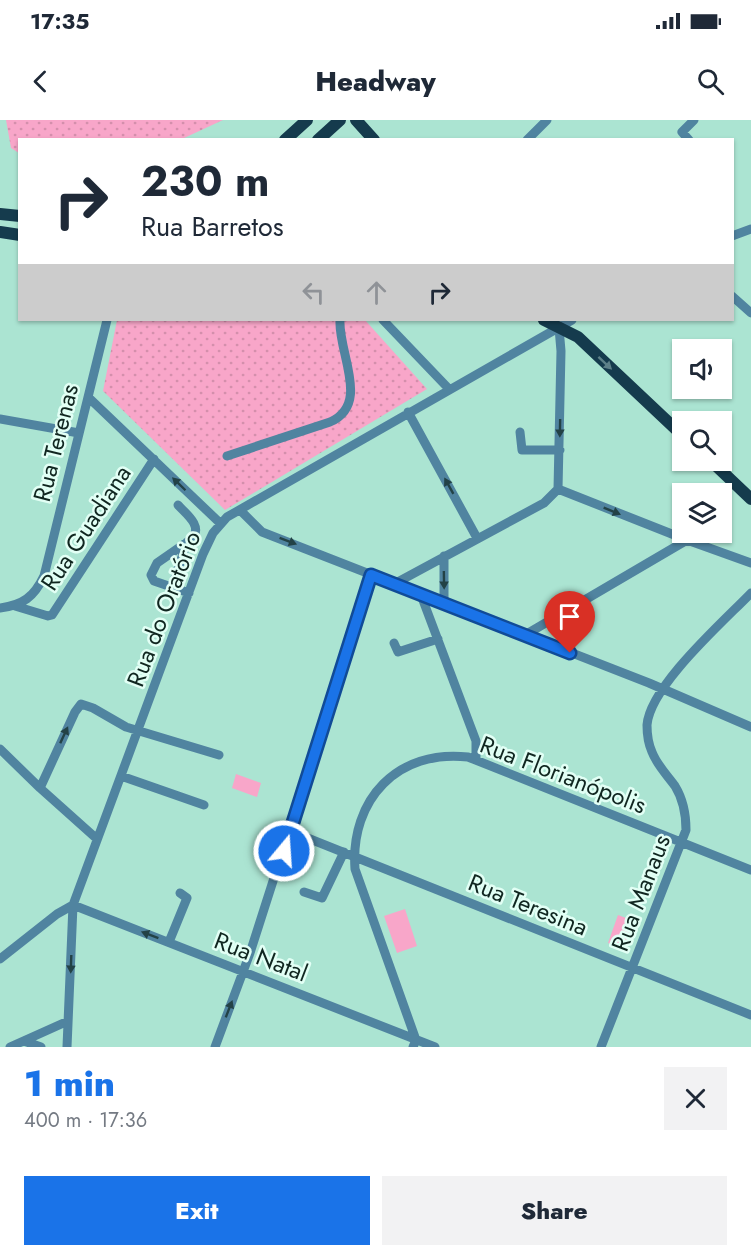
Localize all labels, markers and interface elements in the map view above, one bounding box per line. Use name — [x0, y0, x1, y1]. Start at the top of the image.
text: 17:35 — [30, 5, 89, 37]
text: Headway — [315, 62, 436, 101]
icon: back — [24, 65, 57, 98]
icon: search — [694, 65, 727, 98]
text: 230 m — [141, 151, 269, 212]
icon: right — [42, 162, 120, 240]
text: Rua Barretos — [141, 207, 284, 246]
icon: left — [297, 276, 330, 309]
icon: ahead — [360, 276, 393, 309]
icon: right — [423, 276, 456, 309]
map controls — [672, 339, 732, 543]
button: sound — [672, 339, 732, 399]
one-way arrow — [598, 355, 612, 369]
street label: Rua Terenas — [24, 380, 87, 505]
button: search — [672, 411, 732, 471]
one-way arrow — [556, 419, 565, 438]
street label: Rua Guadiana — [32, 458, 139, 597]
one-way arrow — [172, 477, 186, 491]
one-way arrow — [444, 478, 454, 495]
button: layers — [672, 483, 732, 543]
one-way arrow — [603, 507, 621, 516]
street label: Rua do Oratório — [118, 526, 209, 692]
one-way arrow — [279, 537, 297, 547]
one-way arrow — [439, 571, 449, 590]
pin — [544, 591, 595, 653]
icon: arrive — [553, 600, 586, 633]
one-way arrow — [60, 726, 69, 743]
street label: Rua Florianópolis — [475, 727, 651, 822]
position arrow — [252, 819, 316, 883]
street label: Rua Manaus — [602, 830, 679, 956]
street label: Rua Teresina — [463, 865, 593, 944]
street label: Rua Natal — [209, 923, 313, 990]
one-way arrow — [141, 930, 159, 939]
one-way arrow — [66, 954, 75, 973]
one-way arrow — [225, 1000, 235, 1018]
text: 1 min — [24, 1057, 115, 1109]
button: close — [664, 1067, 727, 1130]
text: 400 m · 17:36 — [24, 1106, 147, 1135]
button: Exit — [24, 1176, 370, 1245]
button: Share — [382, 1176, 727, 1245]

